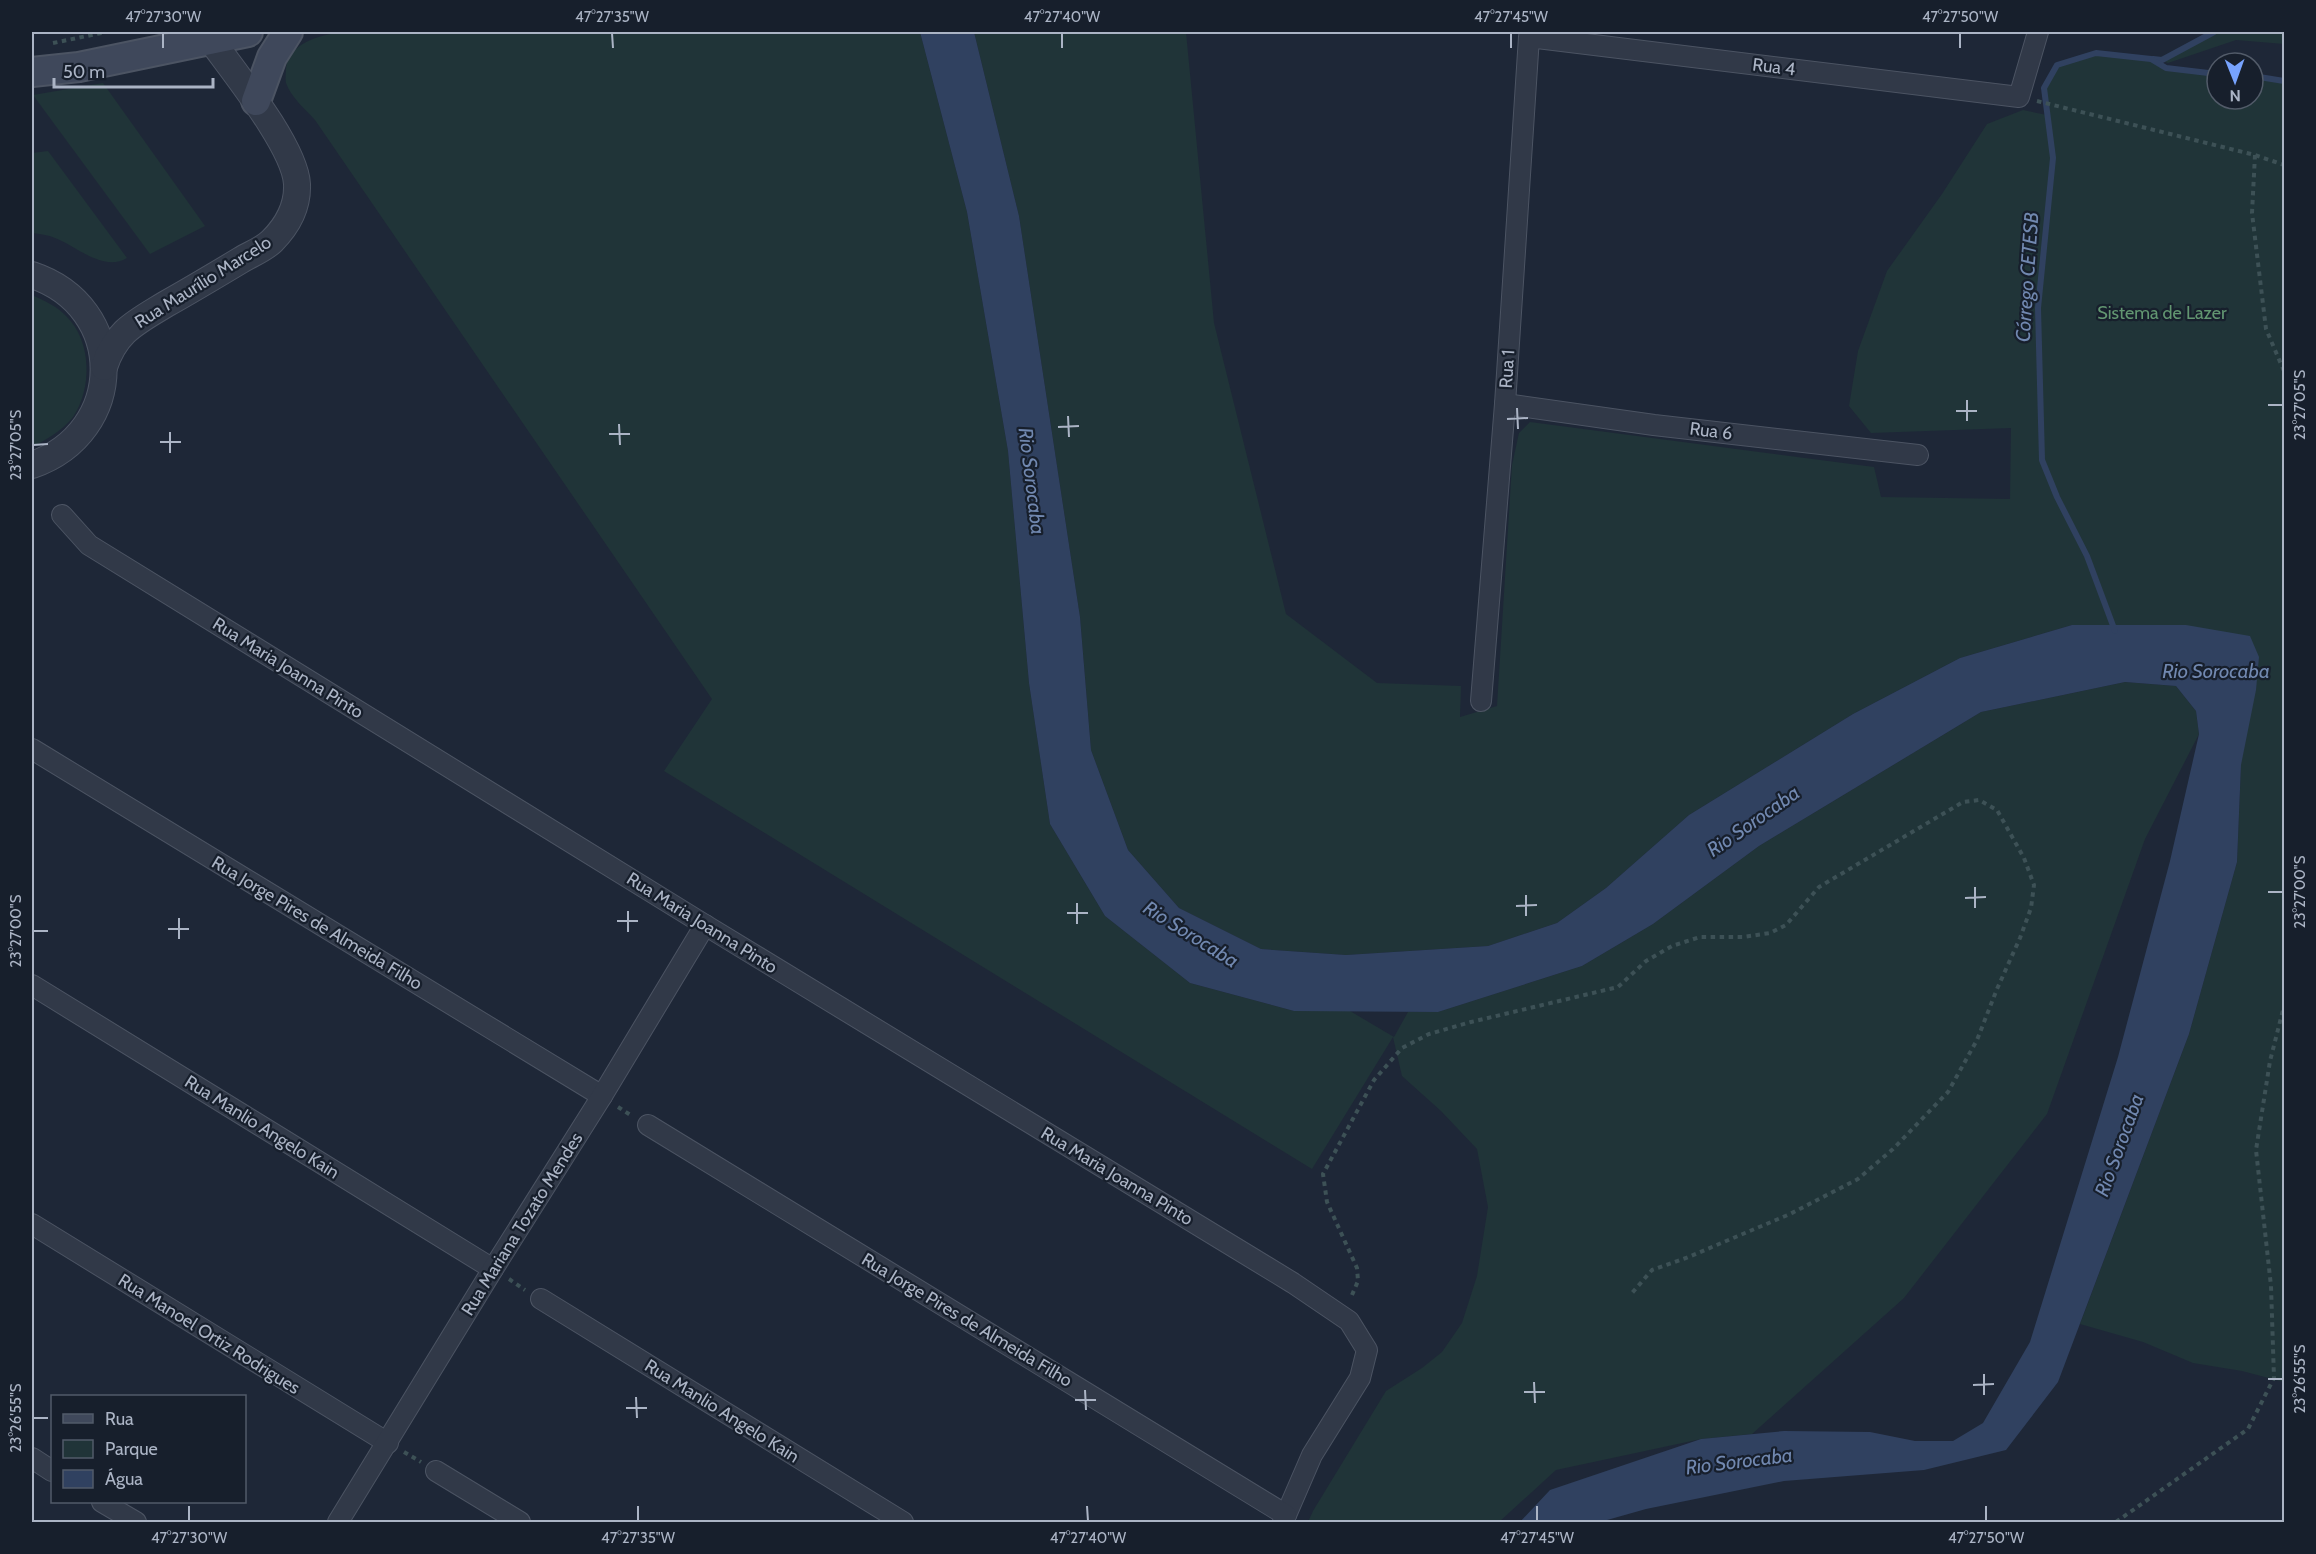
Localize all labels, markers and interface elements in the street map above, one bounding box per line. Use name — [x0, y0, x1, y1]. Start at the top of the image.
text: 47°27'30"W — [125, 8, 202, 26]
text: 47°27'35"W — [575, 8, 650, 26]
text: 47°27'40"W — [1024, 8, 1101, 26]
text: 47°27'45"W — [1474, 8, 1549, 26]
text: 47°27'50"W — [1922, 8, 1999, 26]
scale bar — [54, 51, 213, 89]
north arrow — [2205, 51, 2265, 111]
street label: Rua 4 — [1751, 53, 1797, 81]
text: 50 m — [63, 61, 105, 83]
text: N — [2229, 86, 2241, 105]
water label: Córrego CETESB — [2010, 211, 2044, 343]
street label: Rua Maurílio Marcelo — [131, 231, 275, 333]
park label: Sistema de Lazer — [2097, 302, 2227, 324]
street label: Rua 1 — [1495, 349, 1519, 389]
text: 23°27'05"S — [2291, 370, 2309, 440]
text: 23°27'05"S — [7, 410, 25, 480]
street label: Rua 6 — [1688, 417, 1734, 445]
water label: Rio Sorocaba — [1014, 426, 1050, 536]
street label: Rua Maria Joanna Pinto — [209, 613, 368, 723]
water label: Rio Sorocaba — [2162, 659, 2270, 683]
water label: Rio Sorocaba — [1702, 780, 1804, 862]
street label: Rua Jorge Pires de Almeida Filho — [208, 851, 426, 995]
text: 23°27'00"S — [2291, 855, 2309, 928]
street label: Rua Maria Joanna Pinto — [623, 868, 782, 978]
text: 23°27'00"S — [7, 894, 25, 967]
water label: Rio Sorocaba — [1139, 895, 1243, 973]
street label: Rua Manlio Angelo Kain — [181, 1070, 343, 1184]
water label: Rio Sorocaba — [2089, 1090, 2149, 1200]
street label: Rua Maria Joanna Pinto — [1037, 1122, 1197, 1230]
street label: Rua Mariana Tozato Mendes — [457, 1128, 587, 1320]
street label: Rua Jorge Pires de Almeida Filho — [858, 1248, 1076, 1392]
street label: Rua Manoel Ortiz Rodrigues — [114, 1269, 304, 1399]
text: 23°26'55"S — [2291, 1344, 2309, 1414]
street label: Rua Manlio Angelo Kain — [641, 1354, 803, 1468]
text: 23°26'55"S — [7, 1383, 25, 1453]
legend — [51, 1395, 246, 1503]
text: Rua — [105, 1408, 134, 1430]
text: Parque — [105, 1438, 158, 1460]
water label: Rio Sorocaba — [1684, 1443, 1794, 1479]
text: Água — [105, 1468, 143, 1490]
text: 47°27'30"W — [151, 1529, 228, 1547]
text: 47°27'35"W — [601, 1529, 676, 1547]
text: 47°27'40"W — [1050, 1529, 1127, 1547]
text: 47°27'45"W — [1500, 1529, 1575, 1547]
text: 47°27'50"W — [1948, 1529, 2025, 1547]

